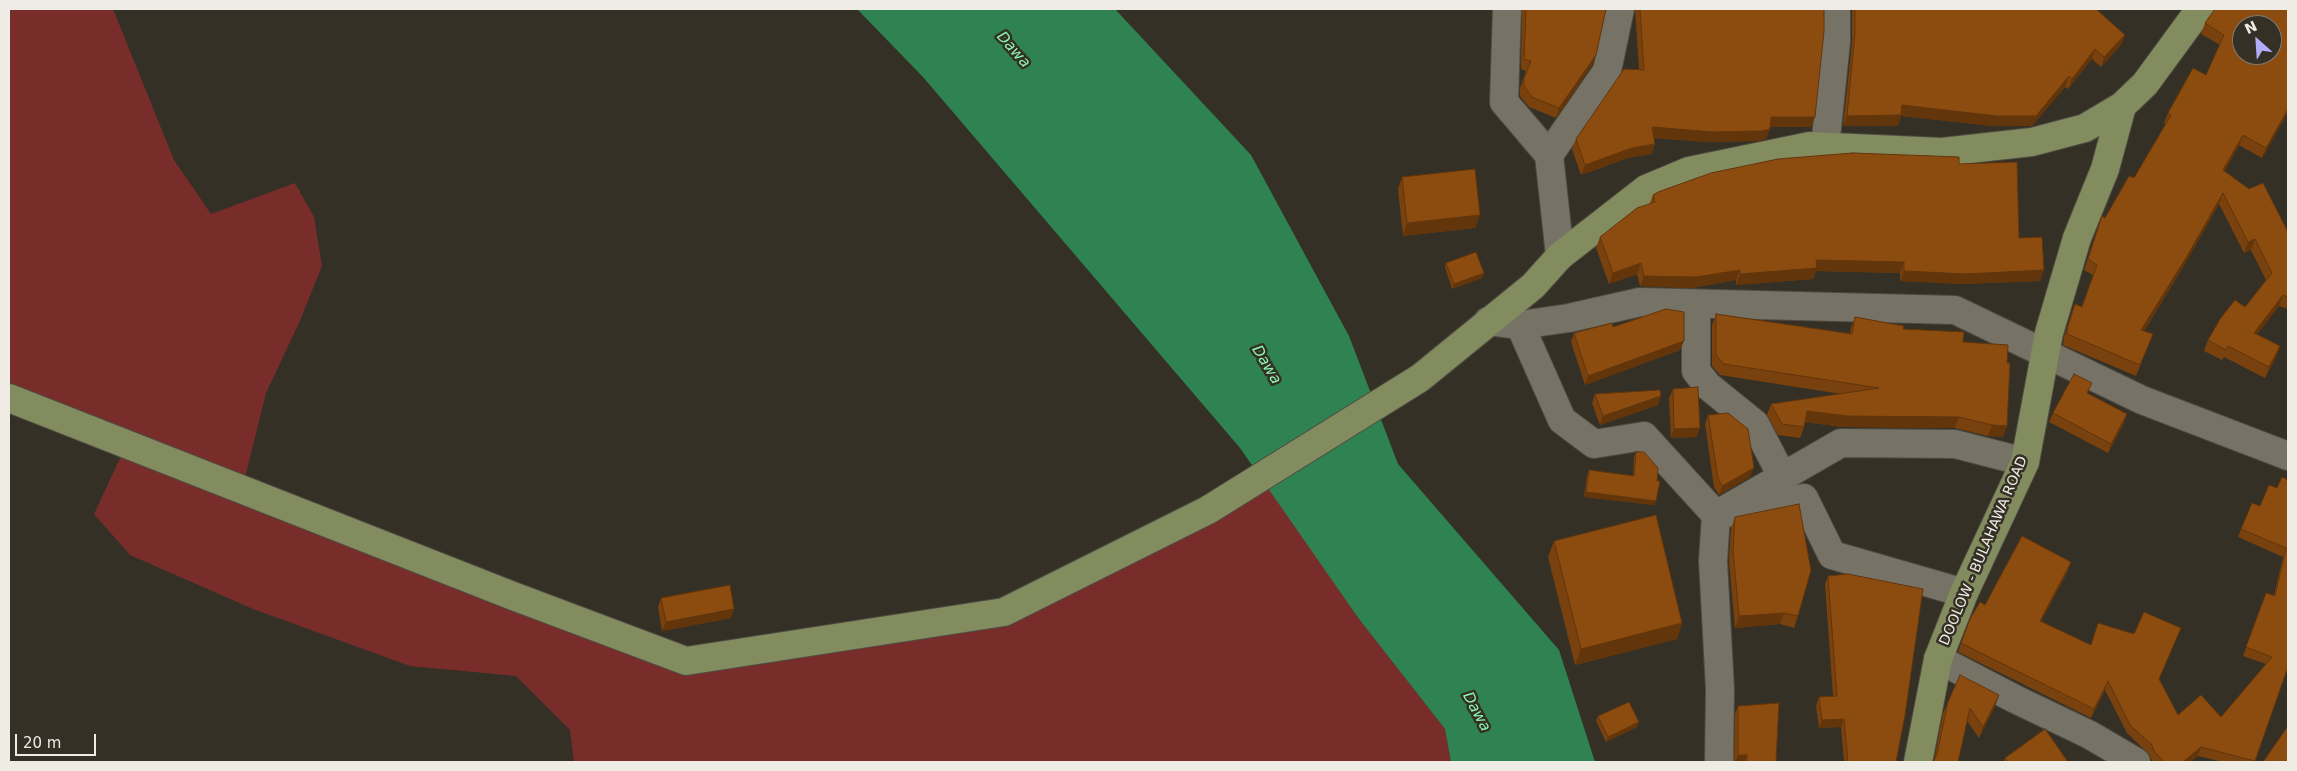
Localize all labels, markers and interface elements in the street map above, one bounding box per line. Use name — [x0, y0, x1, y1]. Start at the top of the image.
north arrow — [2232, 15, 2282, 65]
text: N — [2242, 18, 2260, 37]
water label: Dawa — [992, 28, 1034, 72]
water label: Dawa — [1247, 342, 1285, 388]
street label: DOOLOW - BULAHAWA ROAD — [1936, 454, 2032, 648]
water label: Dawa — [1458, 689, 1494, 735]
scale bar — [18, 724, 99, 756]
text: 20 m — [23, 734, 61, 752]

